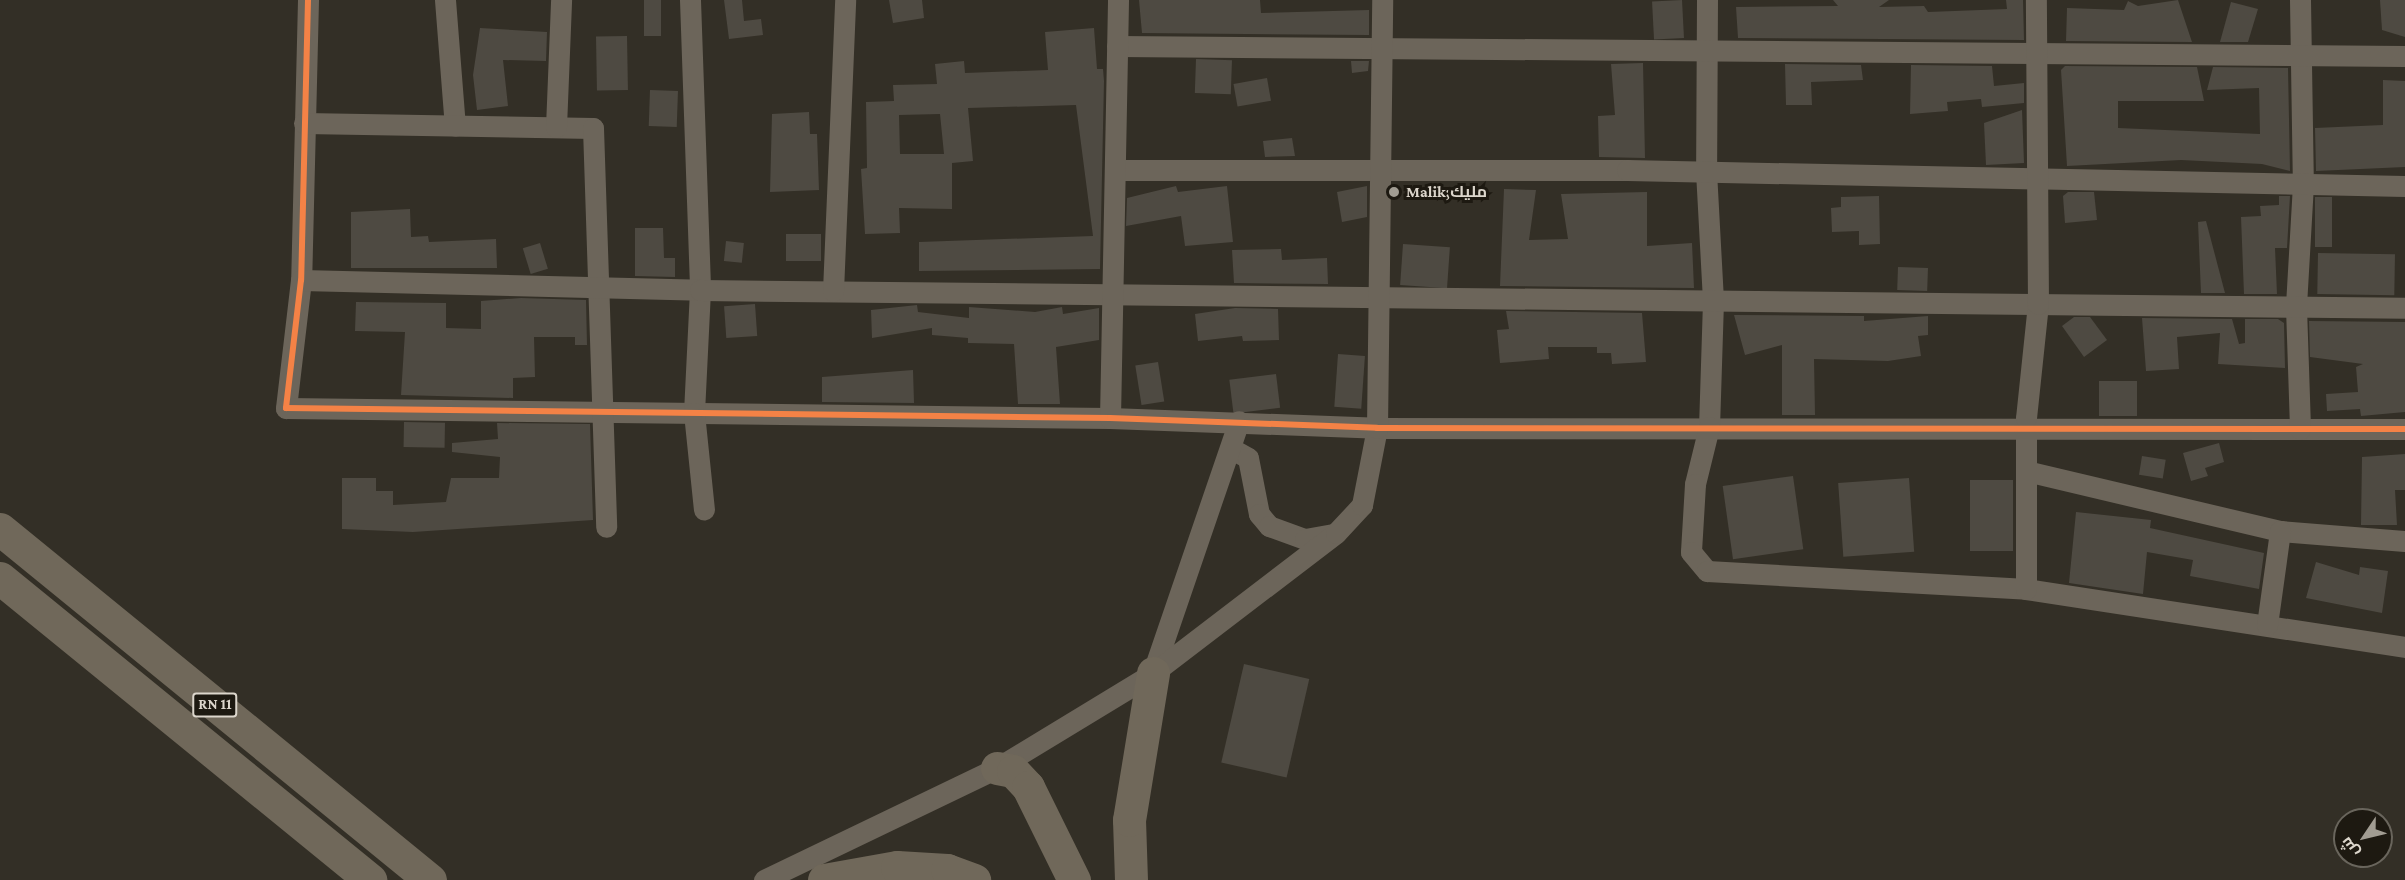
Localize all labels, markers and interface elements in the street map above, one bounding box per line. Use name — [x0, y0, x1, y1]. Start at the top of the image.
place label: Malik;مليك — [1406, 182, 1487, 202]
marker: Malik;مليك — [1387, 185, 1401, 199]
road number: RN 11 — [191, 693, 239, 717]
north arrow — [2333, 808, 2393, 868]
text: ش — [2337, 834, 2362, 861]

